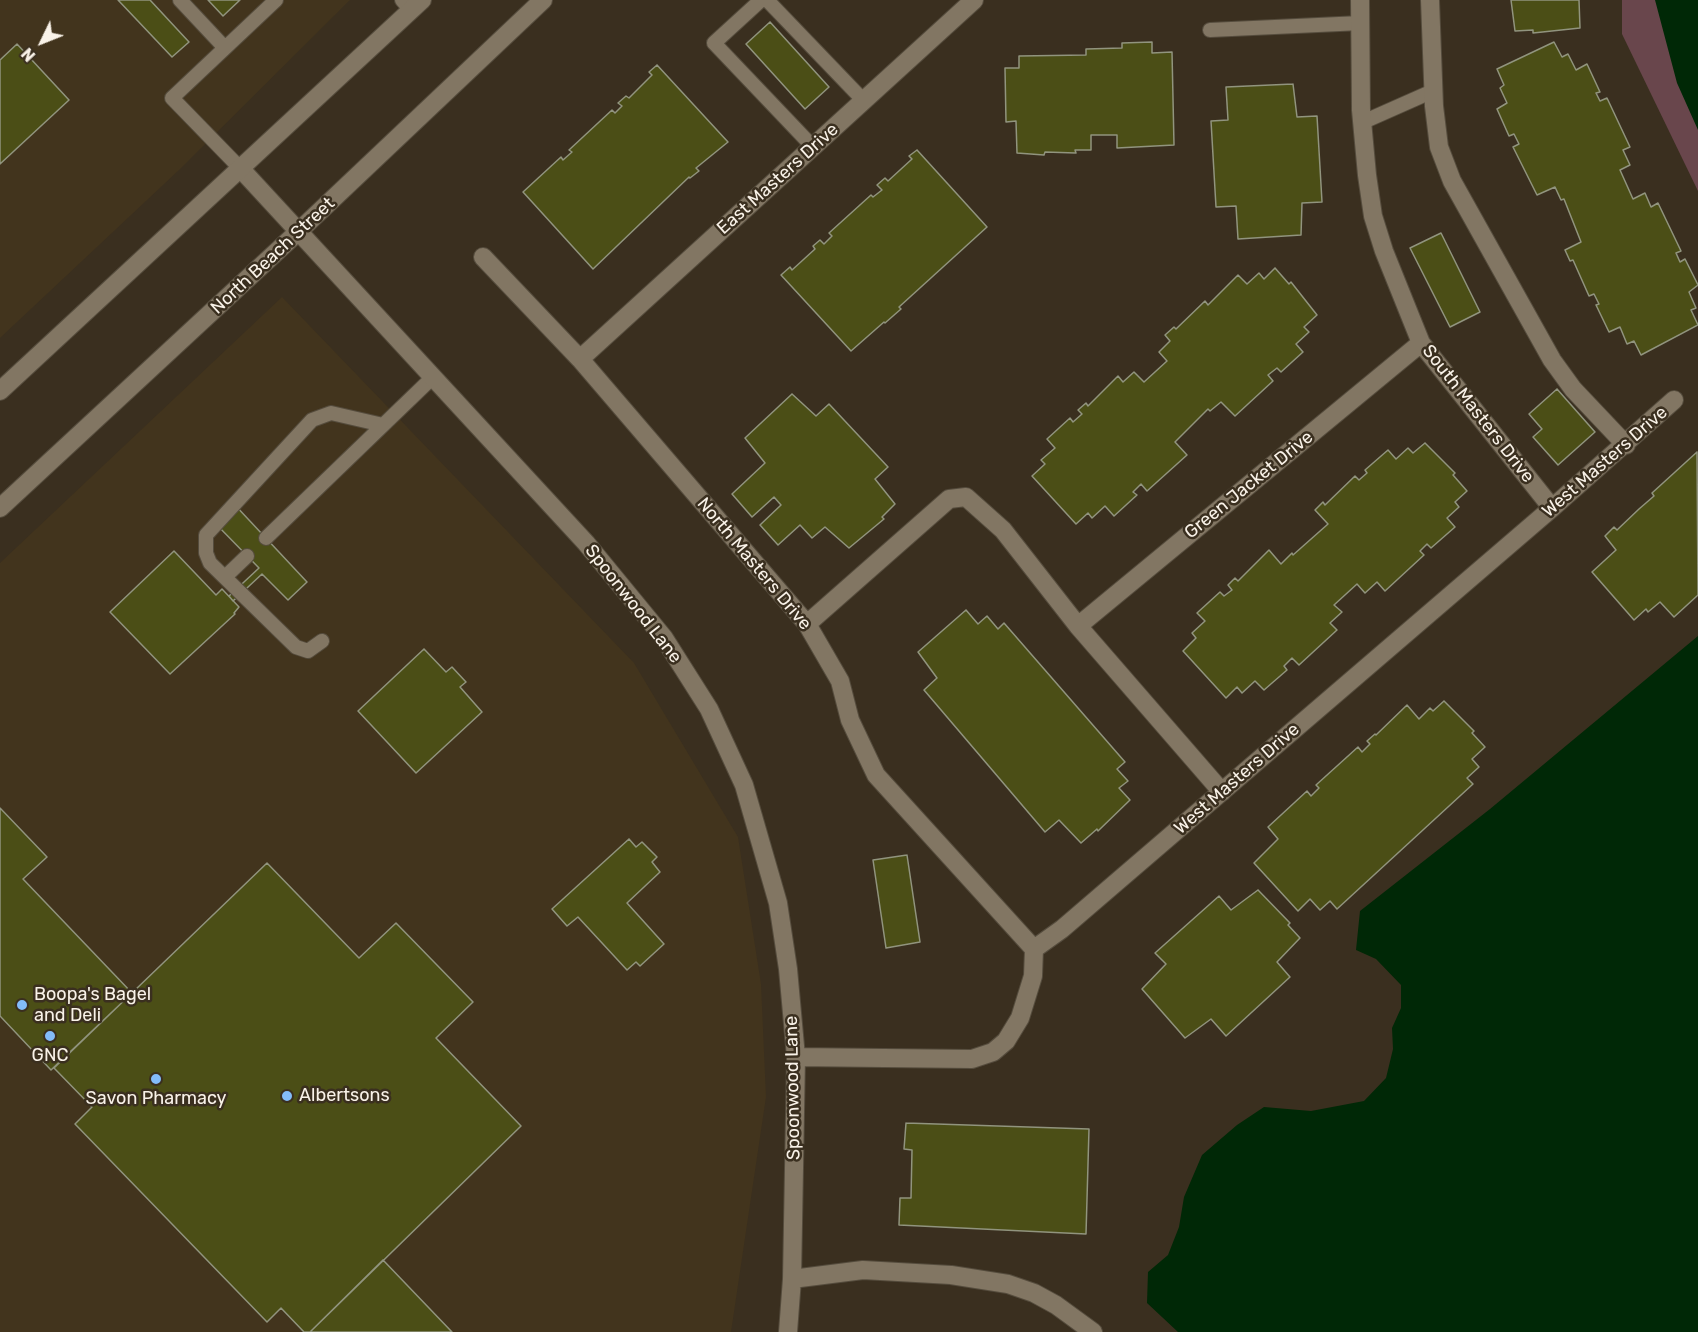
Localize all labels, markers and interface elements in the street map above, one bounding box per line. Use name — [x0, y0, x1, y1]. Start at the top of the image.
north arrow — [12, 12, 72, 72]
text: N — [18, 44, 39, 65]
street label: East Masters Drive — [713, 119, 843, 239]
street label: North Beach Street — [207, 193, 339, 319]
street label: South Masters Drive — [1417, 341, 1539, 487]
street label: West Masters Drive — [1538, 402, 1672, 522]
street label: Green Jacket Drive — [1180, 426, 1318, 544]
street label: North Masters Drive — [692, 493, 816, 635]
street label: Spoonwood Lane — [580, 540, 686, 668]
street label: West Masters Drive — [1170, 719, 1304, 839]
place label: Boopa's Bagel and Deli — [34, 984, 151, 1026]
marker: Boopa's Bagel and Deli — [15, 998, 29, 1012]
street label: Spoonwood Lane — [781, 1016, 805, 1160]
marker: GNC — [43, 1029, 57, 1043]
place label: GNC — [32, 1045, 68, 1067]
marker: Savon Pharmacy — [149, 1072, 163, 1086]
place label: Albertsons — [299, 1085, 390, 1107]
place label: Savon Pharmacy — [85, 1088, 227, 1110]
marker: Albertsons — [280, 1089, 294, 1103]

